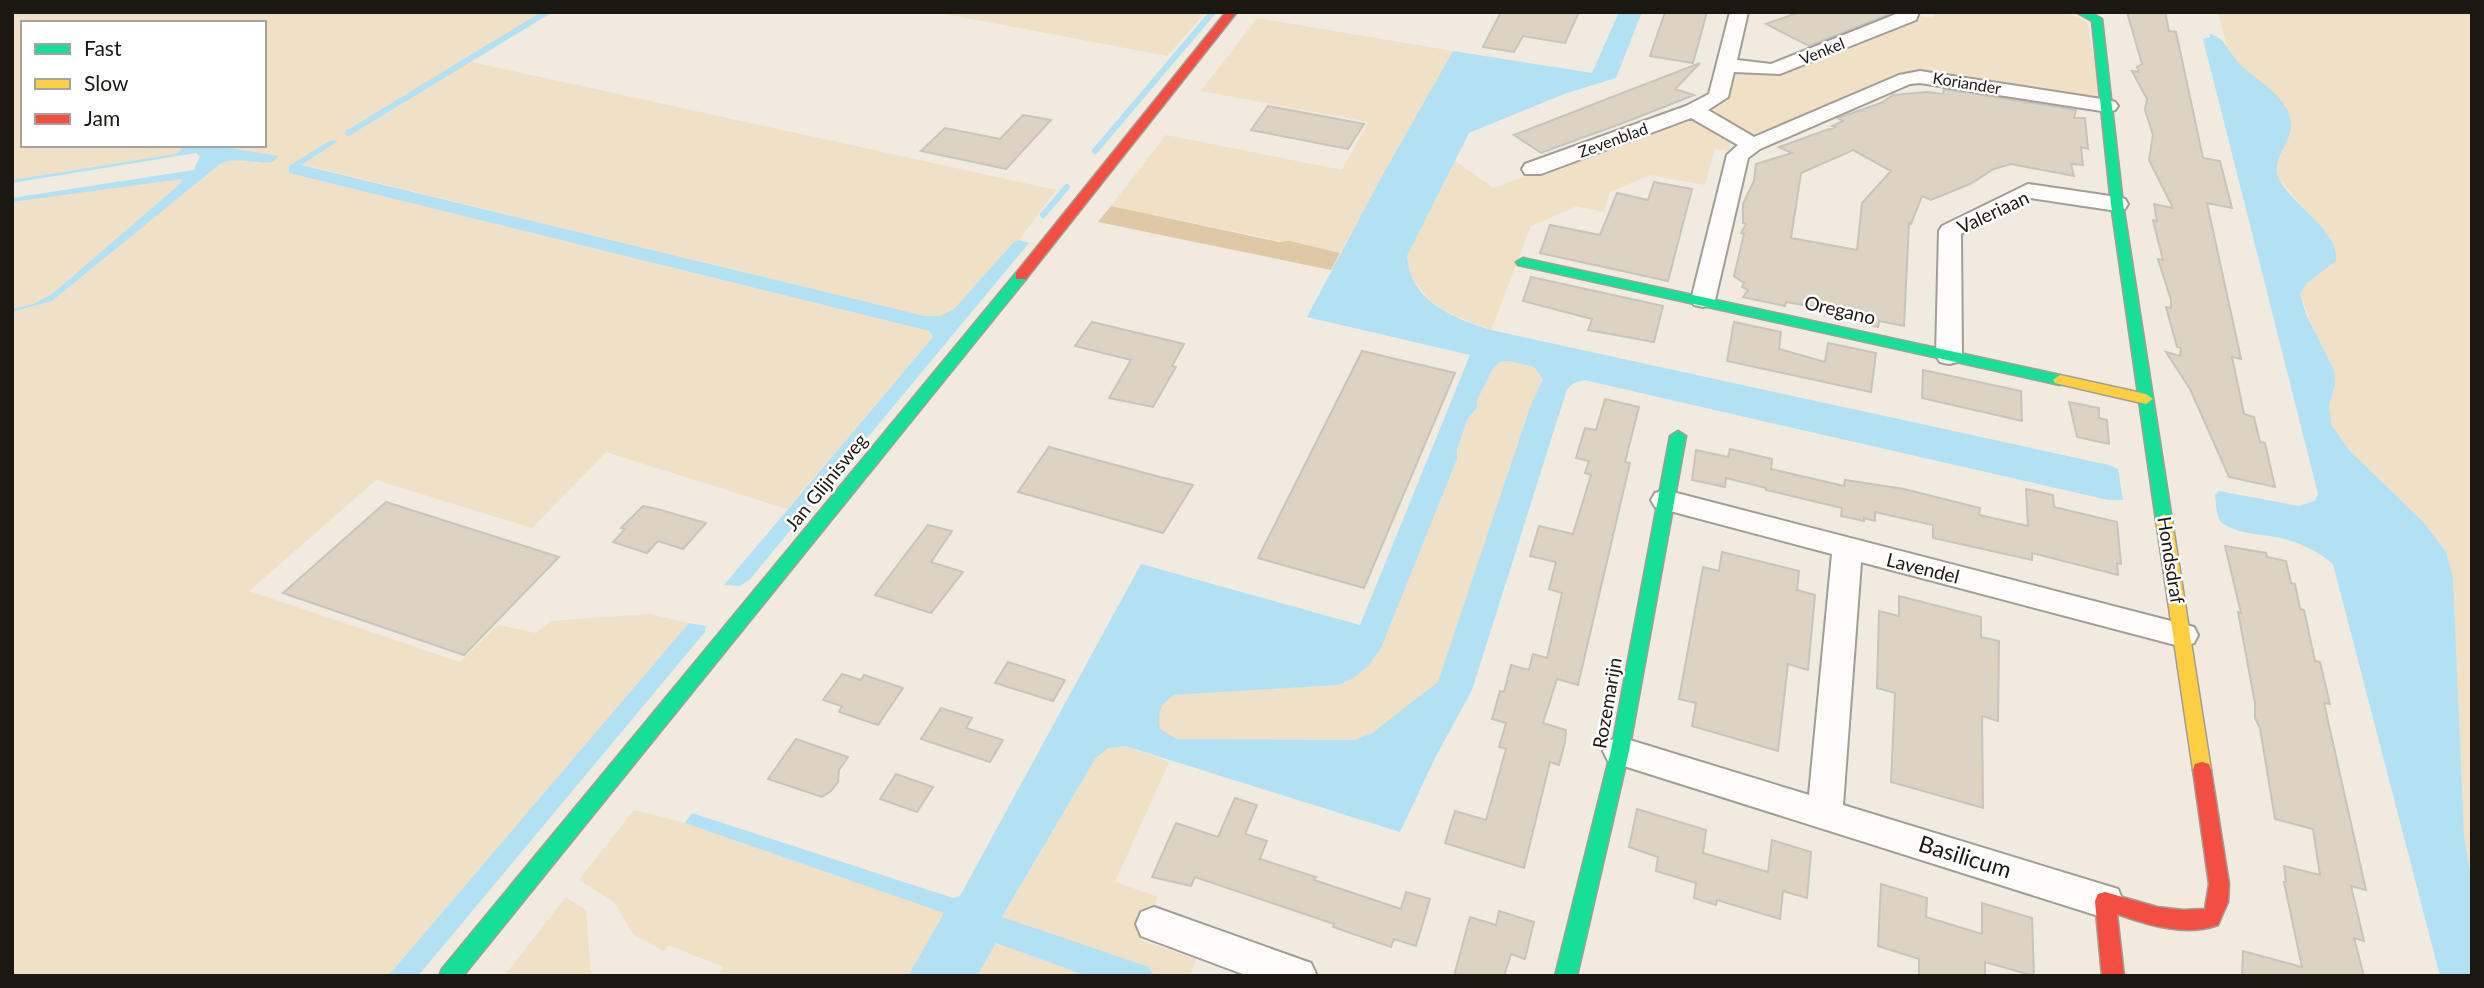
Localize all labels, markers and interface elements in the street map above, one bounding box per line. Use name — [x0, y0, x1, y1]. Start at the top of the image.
legend — [21, 21, 266, 147]
street label: Venkel — [1797, 33, 1847, 68]
text: Fast — [84, 35, 122, 60]
street label: Koriander — [1932, 68, 2003, 97]
text: Slow — [84, 70, 129, 95]
text: Jam — [84, 105, 120, 130]
street label: Zevenblad — [1575, 118, 1650, 161]
street label: Valeriaan — [1953, 185, 2032, 238]
street label: Oregano — [1802, 290, 1878, 329]
street label: Jan Glijnisweg — [780, 428, 872, 535]
street label: Hondsdraf — [2153, 515, 2190, 605]
street label: Lavendel — [1884, 547, 1962, 588]
street label: Rozemarijn — [1587, 656, 1626, 750]
street label: Basilicum — [1916, 829, 2015, 883]

